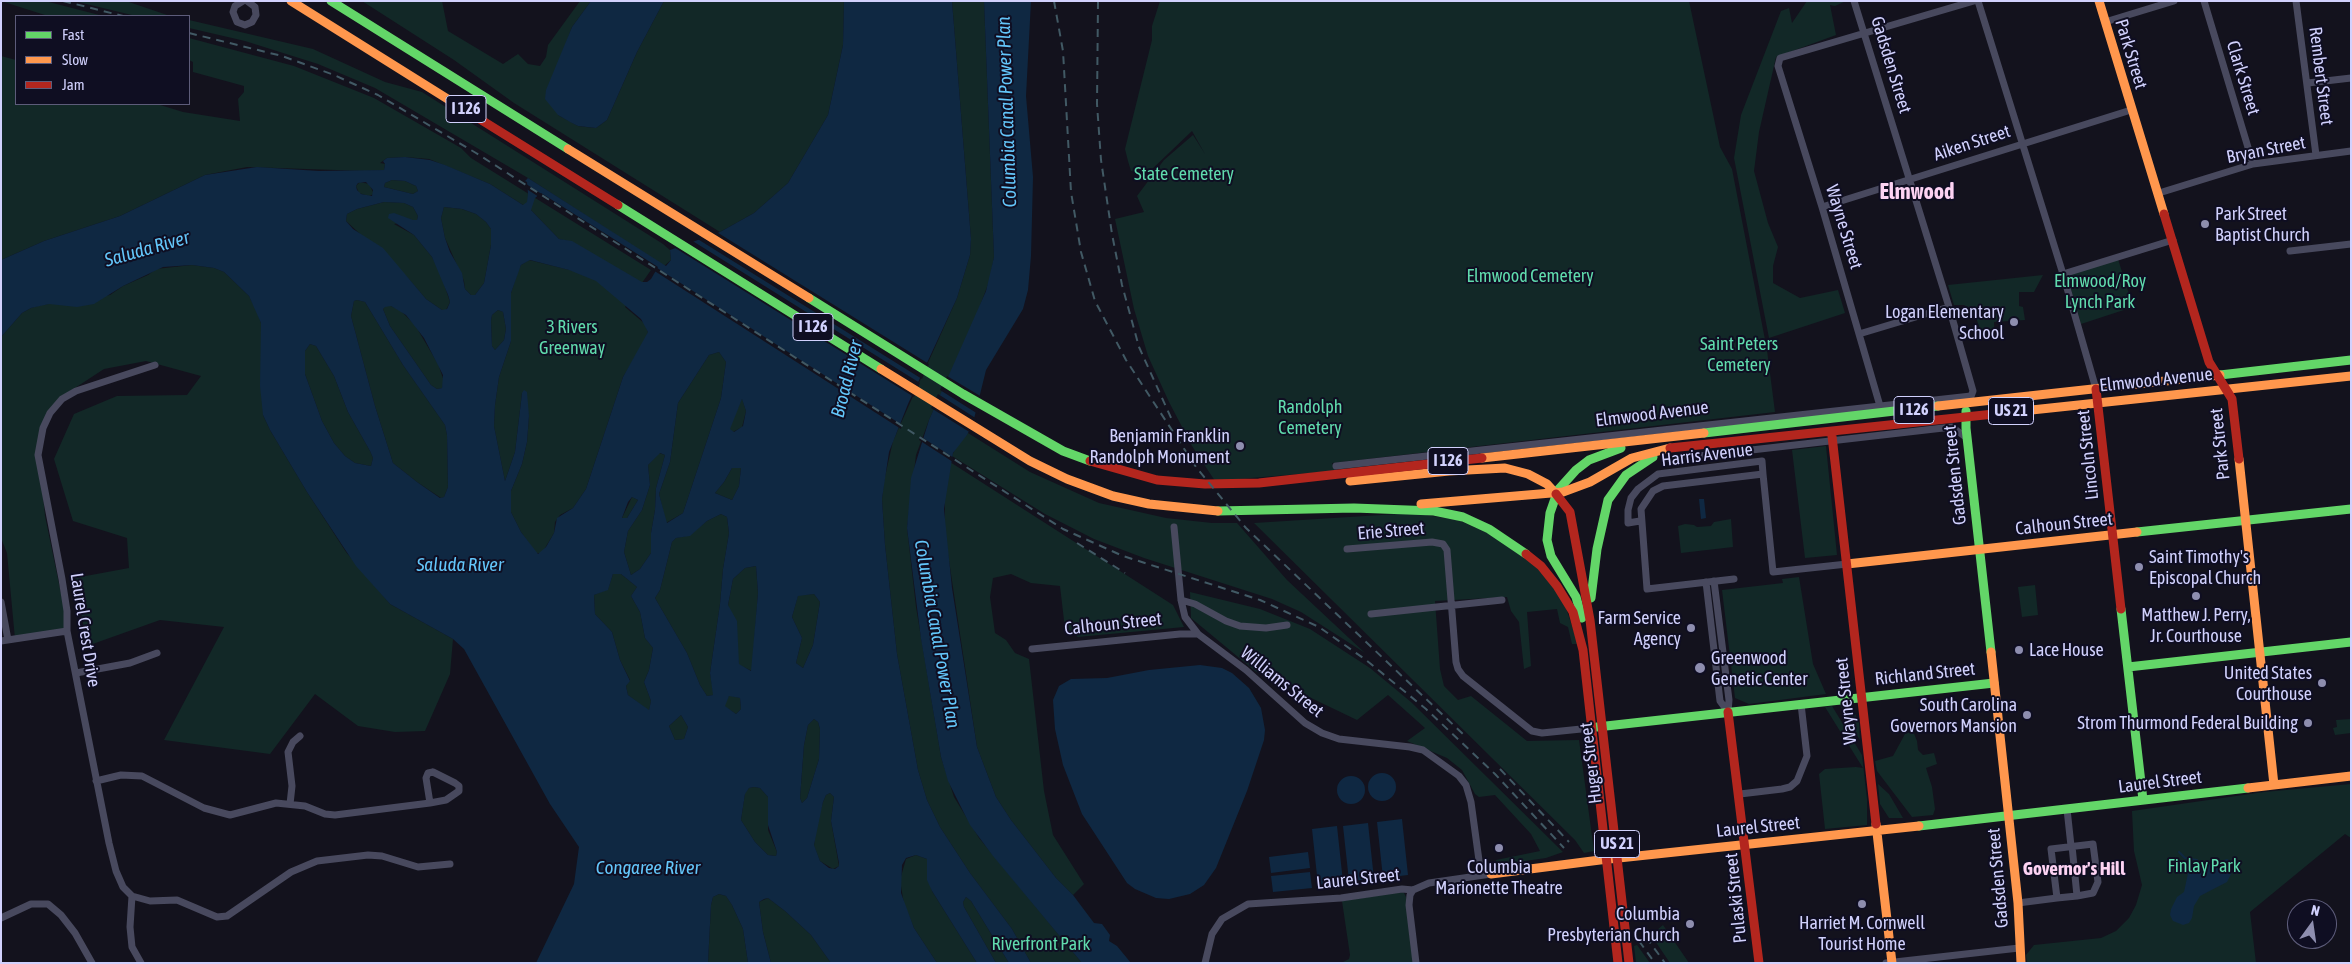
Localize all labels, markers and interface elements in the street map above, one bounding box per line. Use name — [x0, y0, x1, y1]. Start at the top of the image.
street label: Gadsden Street — [1866, 14, 1916, 116]
legend — [15, 15, 190, 105]
water label: Columbia Canal Power Plan — [992, 16, 1022, 208]
street label: Park Street — [2110, 16, 2152, 92]
street label: Rembert Street — [2304, 25, 2338, 127]
text: Fast — [62, 26, 84, 43]
street label: Clark Street — [2221, 38, 2265, 118]
text: Slow — [62, 51, 88, 68]
text: Jam — [62, 76, 85, 93]
road number: I 126 — [446, 96, 486, 122]
street label: Aiken Street — [1931, 120, 2013, 166]
street label: Bryan Street — [2225, 132, 2307, 168]
park label: State Cemetery — [1134, 163, 1234, 185]
district label: Elmwood — [1879, 179, 1955, 205]
street label: Wayne Street — [1821, 182, 1867, 272]
place label: Park Street Baptist Church — [2215, 203, 2310, 245]
marker: Park Street Baptist Church — [2199, 218, 2211, 230]
water label: Saluda River — [102, 226, 192, 272]
park label: Elmwood Cemetery — [1466, 265, 1594, 287]
park label: Elmwood/Roy Lynch Park — [2054, 270, 2146, 312]
place label: Logan Elementary School — [1885, 301, 2004, 344]
road number: I 126 — [793, 314, 833, 341]
park label: 3 Rivers Greenway — [539, 316, 605, 358]
marker: Logan Elementary School — [2008, 316, 2020, 328]
park label: Saint Peters Cemetery — [1700, 333, 1778, 376]
water label: Broad River — [826, 338, 868, 420]
street label: Elmwood Avenue — [2098, 363, 2214, 397]
park label: Randolph Cemetery — [1277, 396, 1343, 438]
street label: Elmwood Avenue — [1594, 396, 1710, 432]
road number: I 126 — [1894, 396, 1934, 424]
road number: US 21 — [1988, 398, 2034, 424]
street label: Park Street — [2205, 407, 2235, 481]
street label: Lincoln Street — [2073, 409, 2103, 501]
street label: Gadsden Street — [1939, 424, 1971, 526]
place label: Benjamin Franklin Randolph Monument — [1089, 425, 1230, 468]
street label: Harris Avenue — [1660, 439, 1754, 471]
marker: Benjamin Franklin Randolph Monument — [1234, 440, 1246, 452]
road number: I 126 — [1428, 448, 1468, 474]
street label: Calhoun Street — [2014, 508, 2114, 540]
street label: Erie Street — [1357, 517, 1425, 545]
water label: Columbia Canal Power Plan — [909, 538, 965, 730]
place label: Saint Timothy's Episcopal Church — [2149, 546, 2261, 588]
water label: Saluda River — [416, 554, 504, 576]
marker: Saint Timothy's Episcopal Church — [2133, 561, 2145, 573]
street label: Laurel Crest Drive — [65, 571, 105, 689]
marker: Matthew J. Perry, Jr. Courthouse — [2190, 590, 2202, 602]
place label: Matthew J. Perry, Jr. Courthouse — [2141, 604, 2251, 646]
place label: Farm Service Agency — [1598, 607, 1681, 650]
street label: Calhoun Street — [1063, 608, 1163, 640]
marker: Farm Service Agency — [1685, 622, 1697, 634]
place label: Lace House — [2029, 639, 2104, 661]
street label: Williams Street — [1236, 642, 1328, 722]
marker: Lace House — [2013, 644, 2025, 656]
place label: Greenwood Genetic Center — [1711, 647, 1808, 690]
street label: Wayne Street — [1831, 657, 1861, 745]
street label: Richland Street — [1874, 658, 1976, 690]
marker: Greenwood Genetic Center — [1693, 661, 1707, 675]
place label: United States Courthouse — [2224, 662, 2312, 704]
marker: United States Courthouse — [2316, 677, 2328, 689]
place label: South Carolina Governors Mansion — [1890, 694, 2017, 736]
marker: South Carolina Governors Mansion — [2021, 709, 2033, 721]
place label: Strom Thurmond Federal Building — [2077, 712, 2298, 734]
marker: Strom Thurmond Federal Building — [2302, 717, 2314, 729]
street label: Huger Street — [1575, 721, 1607, 805]
street label: Laurel Street — [2117, 766, 2203, 798]
street label: Laurel Street — [1715, 812, 1801, 842]
street label: Gadsden Street — [1983, 827, 2013, 929]
road number: US 21 — [1594, 831, 1640, 858]
marker: Columbia Marionette Theatre — [1493, 842, 1505, 854]
street label: Pulaski Street — [1721, 852, 1751, 944]
park label: Finlay Park — [2167, 855, 2241, 877]
place label: Columbia Marionette Theatre — [1435, 856, 1563, 899]
water label: Congaree River — [596, 857, 700, 879]
district label: Governor's Hill — [2023, 858, 2125, 880]
street label: Laurel Street — [1315, 864, 1401, 894]
marker: Harriet M. Cornwell Tourist Home — [1856, 898, 1868, 910]
north arrow — [2287, 899, 2337, 949]
text: N — [2309, 902, 2321, 919]
place label: Columbia Presbyterian Church — [1547, 903, 1680, 946]
place label: Harriet M. Cornwell Tourist Home — [1799, 912, 1925, 954]
marker: Columbia Presbyterian Church — [1684, 918, 1696, 930]
park label: Riverfront Park — [992, 933, 1090, 955]

